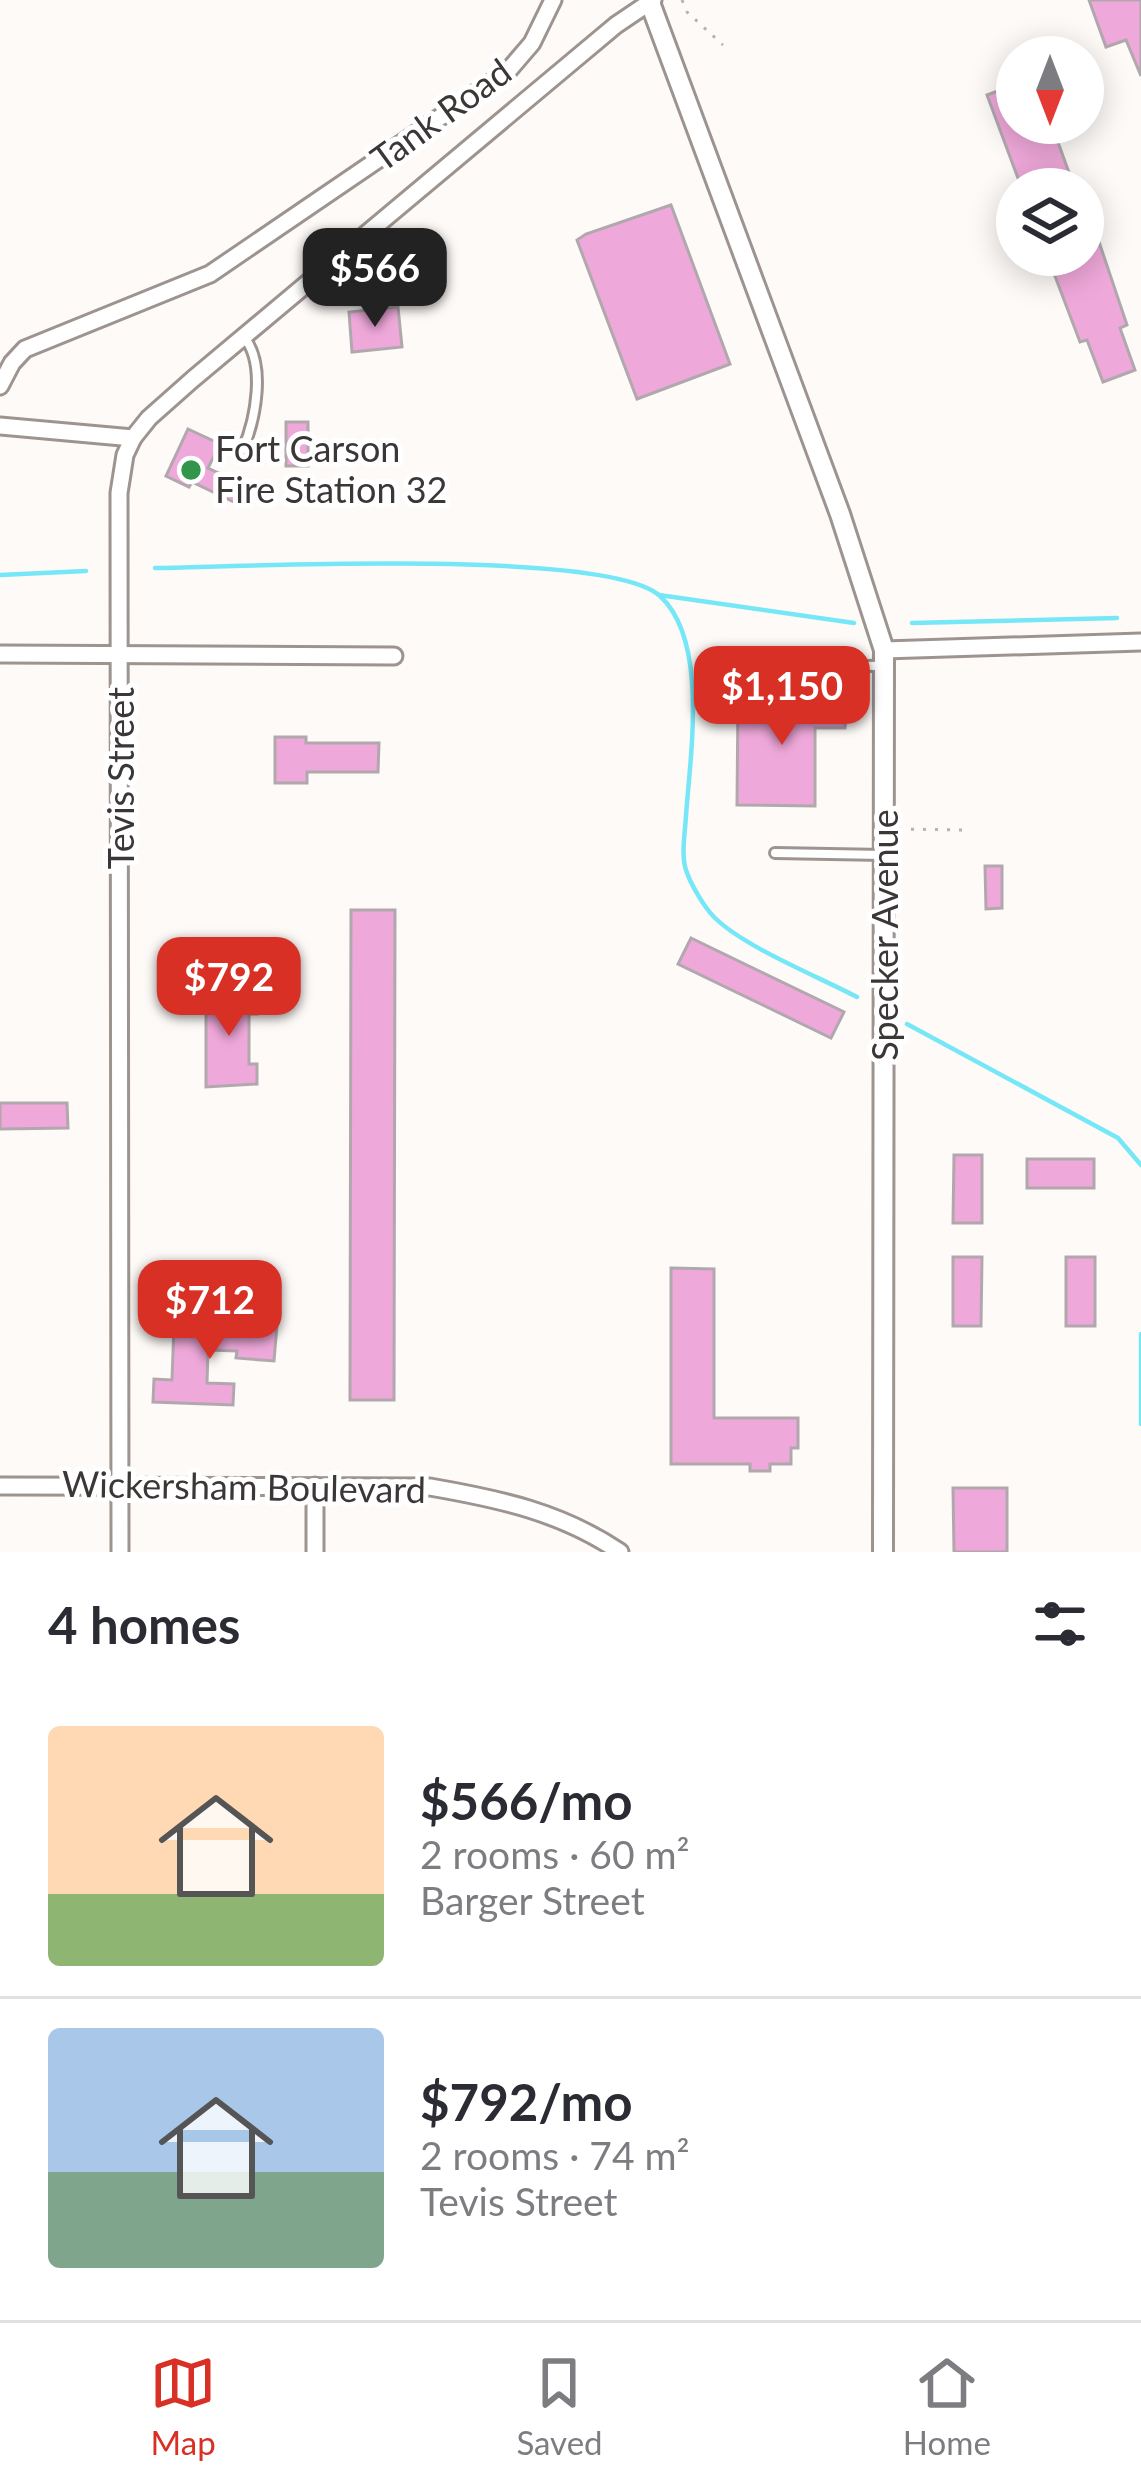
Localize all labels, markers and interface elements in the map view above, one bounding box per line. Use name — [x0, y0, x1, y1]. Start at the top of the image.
north arrow — [996, 36, 1104, 144]
map controls — [996, 36, 1104, 276]
street label: Tank Road — [362, 49, 519, 180]
button: layers — [996, 168, 1104, 276]
pin: $566 — [304, 228, 446, 330]
text: $566 — [330, 244, 420, 290]
place label: Fort Carson Fire Station 32 — [215, 426, 447, 511]
marker: Fort Carson Fire Station 32 — [178, 457, 204, 483]
pin: $1,150 — [684, 646, 880, 748]
text: $1,150 — [721, 662, 843, 708]
street label: Tevis Street — [98, 687, 142, 869]
street label: Specker Avenue — [862, 809, 906, 1061]
pin: $792 — [158, 937, 300, 1039]
text: $792 — [184, 953, 274, 999]
pin: $712 — [139, 1260, 281, 1362]
text: $712 — [165, 1276, 255, 1322]
street label: Wickersham Boulevard — [62, 1461, 426, 1511]
icon: filters — [1027, 1591, 1093, 1657]
text: 4 homes — [48, 1594, 240, 1655]
text: $566/mo — [420, 1770, 633, 1831]
icon: home — [144, 1774, 288, 1918]
text: 2 rooms · 60 m² — [420, 1831, 690, 1877]
text: Barger Street — [420, 1877, 645, 1923]
text: $792/mo — [420, 2071, 633, 2132]
icon: home — [144, 2076, 288, 2220]
text: 2 rooms · 74 m² — [420, 2132, 690, 2178]
text: Tevis Street — [420, 2178, 617, 2224]
tab: Map — [150, 2350, 216, 2462]
tab: Saved — [516, 2350, 603, 2462]
tab: Home — [903, 2350, 991, 2462]

